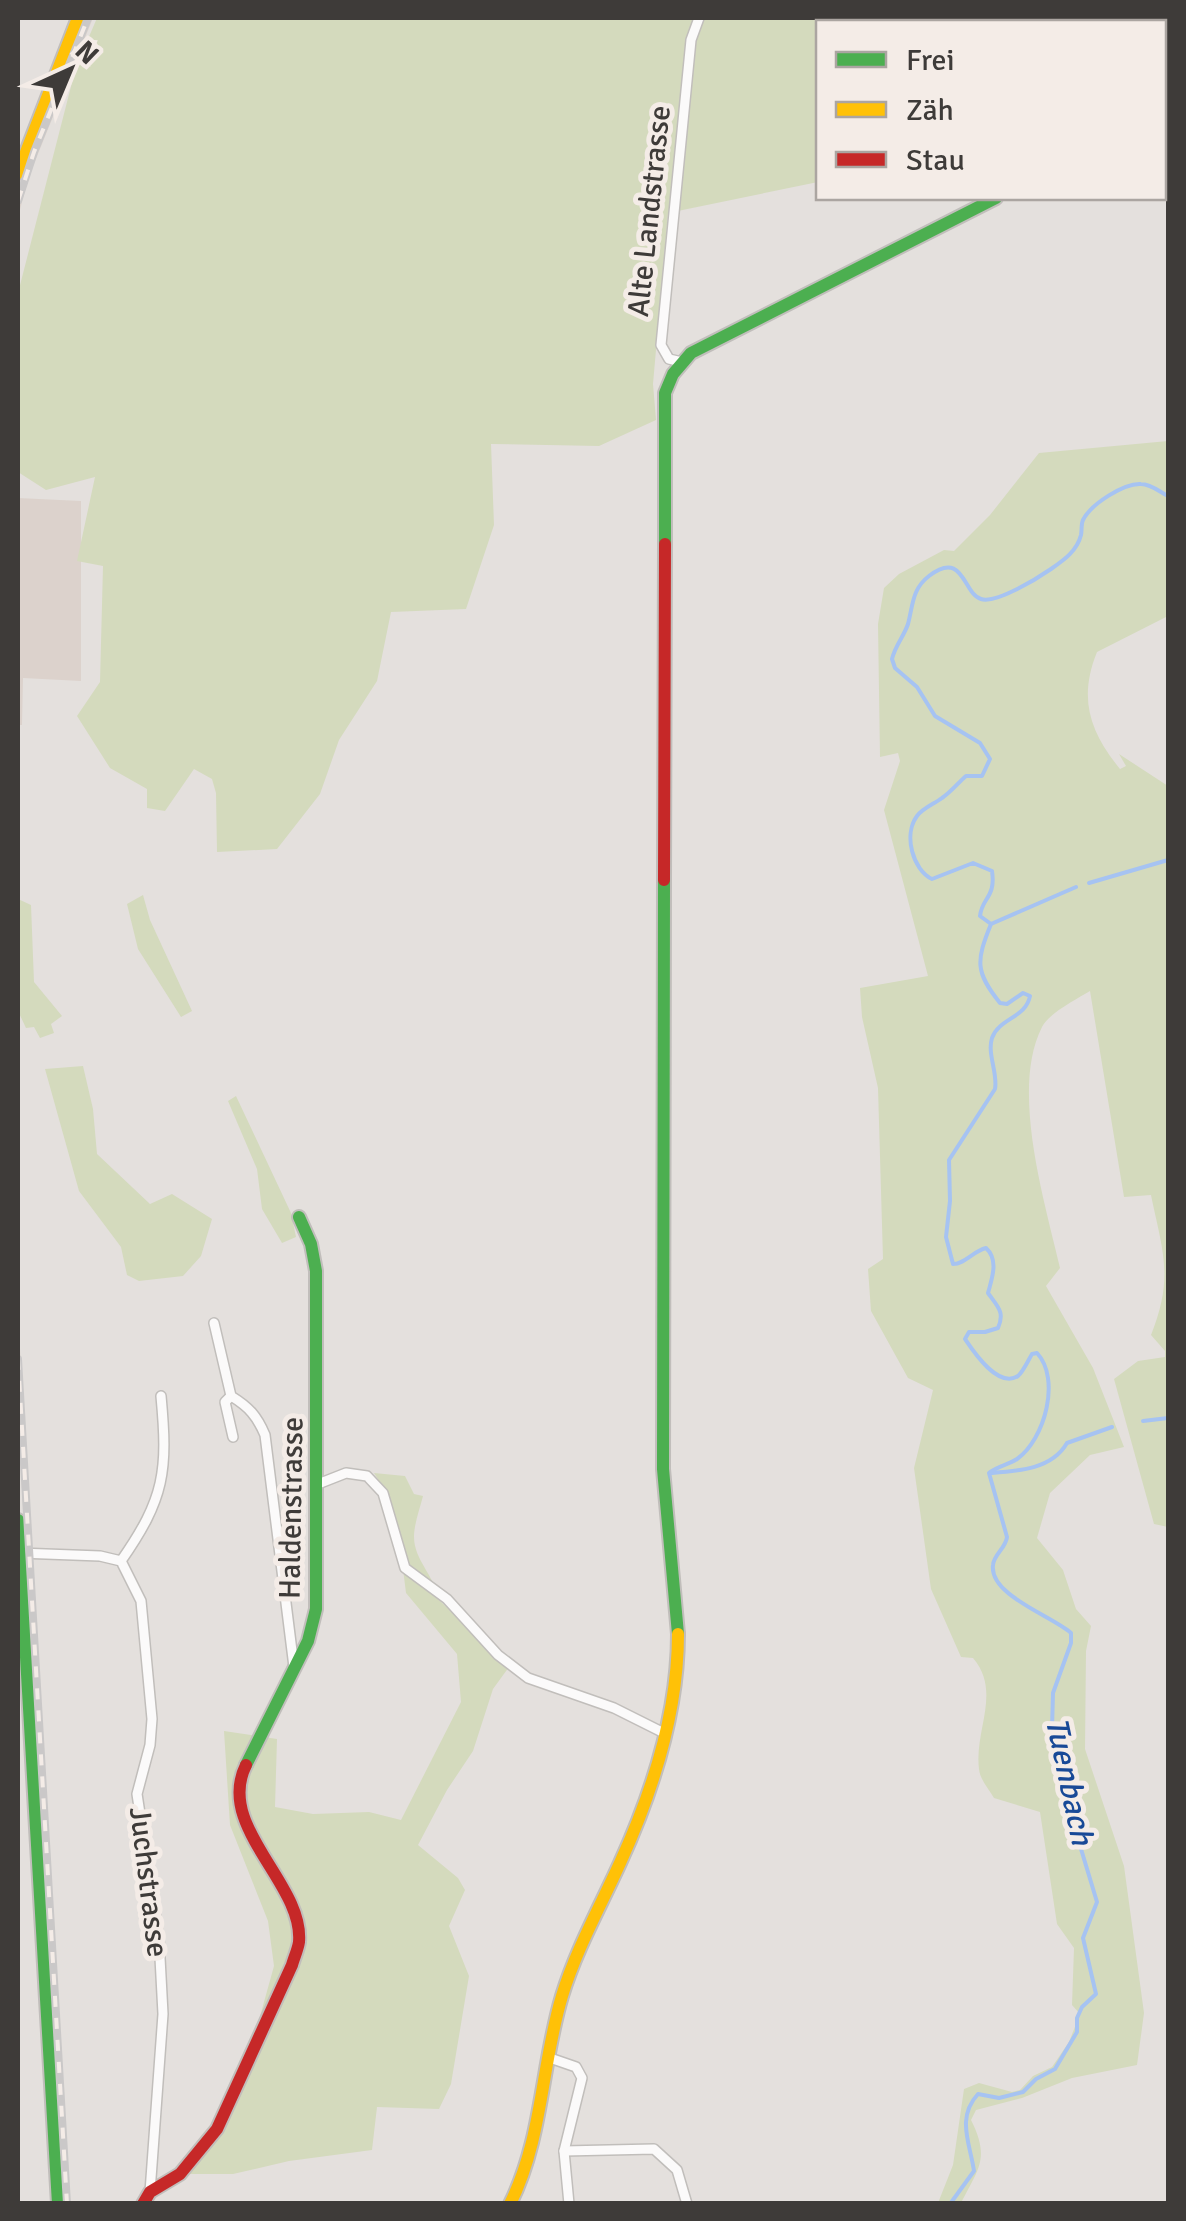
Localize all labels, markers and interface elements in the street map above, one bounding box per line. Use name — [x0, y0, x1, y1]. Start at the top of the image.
north arrow — [20, 20, 120, 120]
legend — [816, 20, 1166, 200]
text: N — [68, 34, 105, 72]
text: Frei — [906, 42, 955, 79]
text: Zäh — [906, 92, 954, 129]
street label: Alte Landstrasse — [620, 104, 679, 318]
text: Stau — [906, 142, 965, 179]
street label: Haldenstrasse — [271, 1417, 312, 1599]
water label: Tuenbach — [1037, 1714, 1102, 1850]
street label: Juchstrasse — [121, 1805, 176, 1959]

